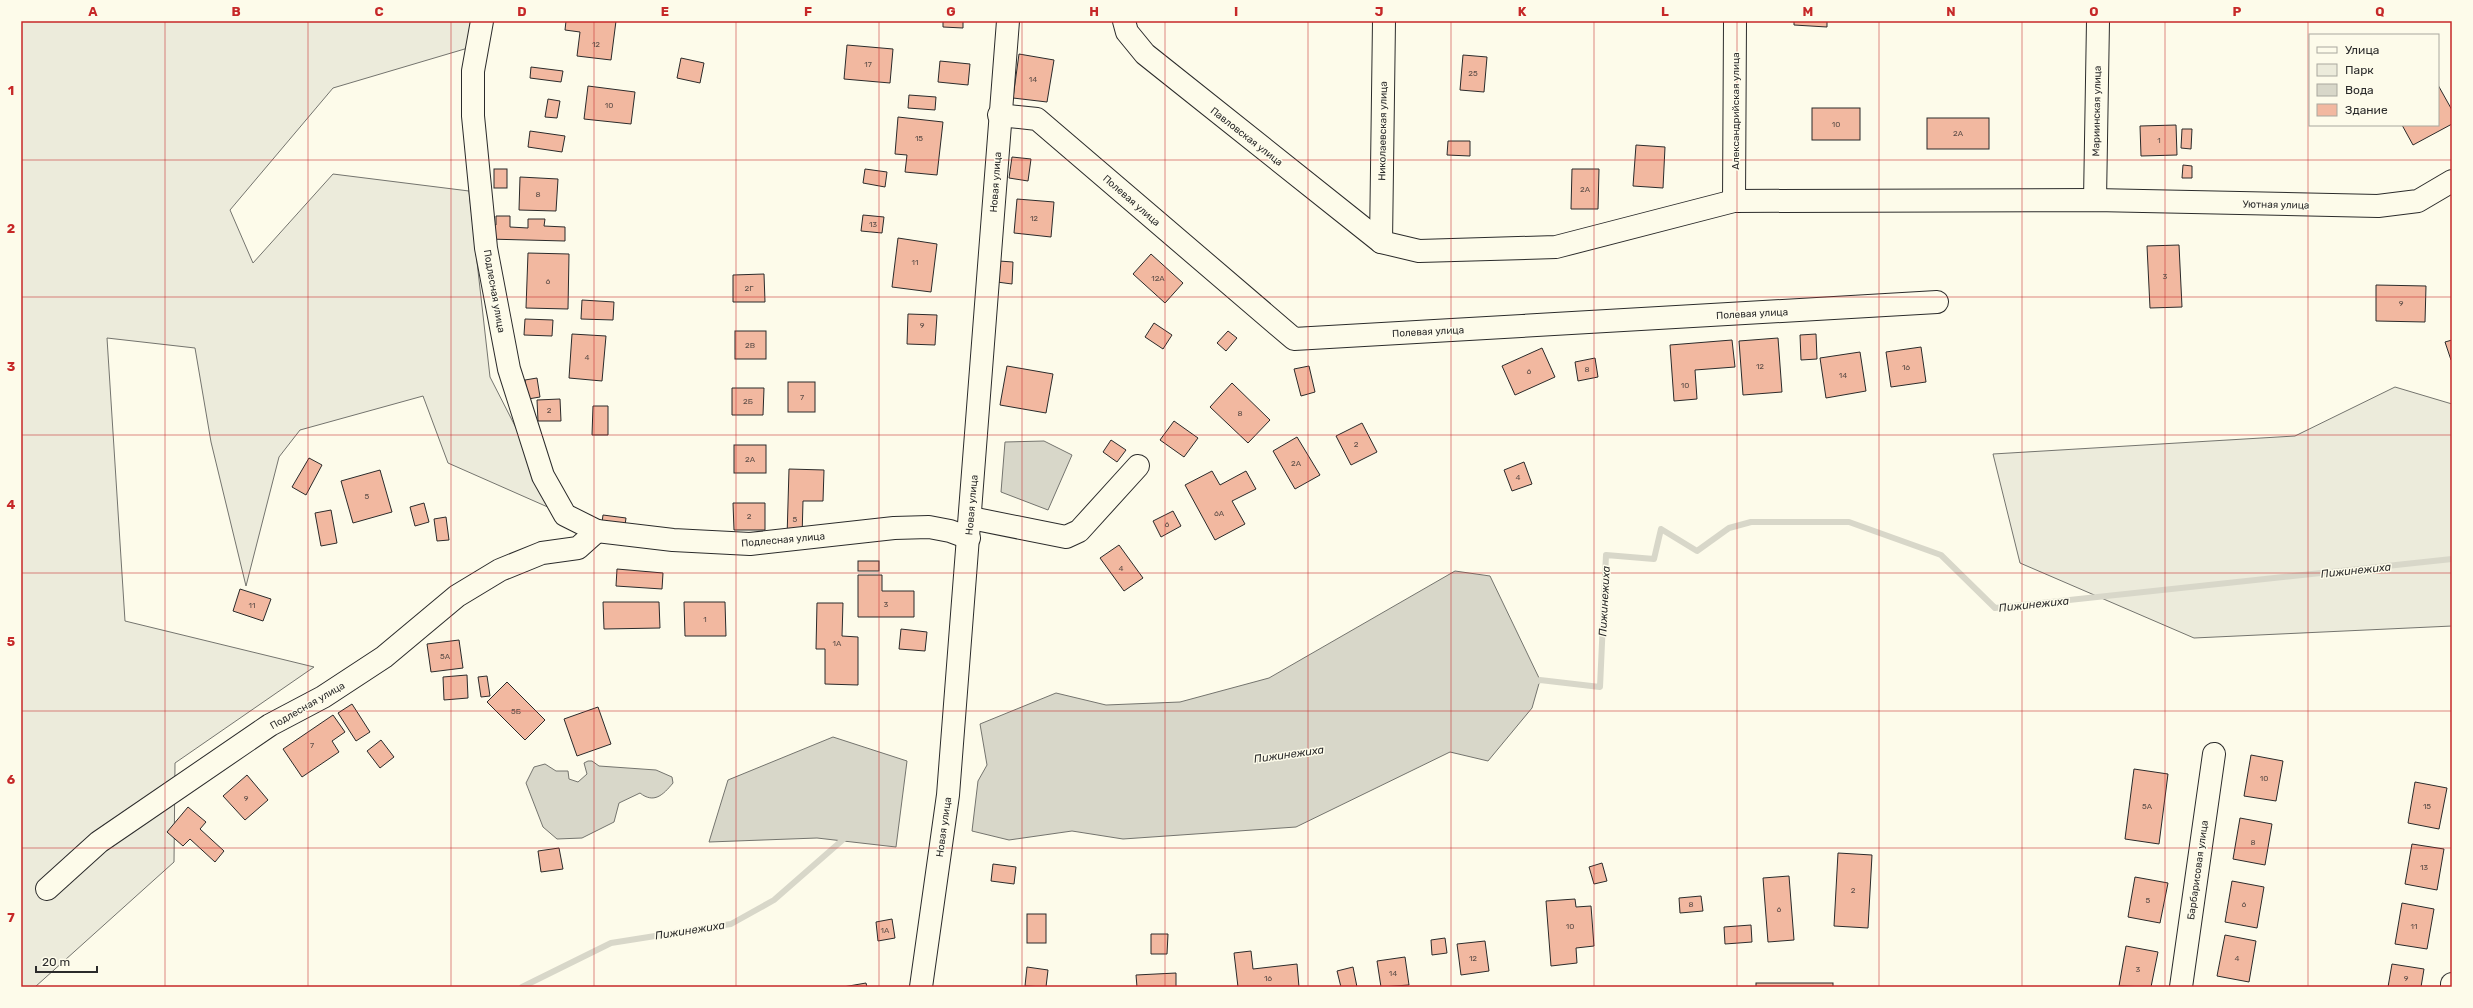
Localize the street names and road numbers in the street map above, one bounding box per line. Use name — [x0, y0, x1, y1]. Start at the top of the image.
street label: Александрийская улица — [1730, 52, 1742, 170]
street label: Мариинская улица — [2090, 66, 2104, 156]
street label: Николаевская улица — [1376, 81, 1390, 181]
street label: Павловская улица — [1208, 105, 1285, 169]
street label: Новая улица — [988, 151, 1004, 213]
street label: Полевая улица — [1100, 173, 1162, 229]
street label: Уютная улица — [2242, 198, 2310, 212]
street label: Подлесная улица — [481, 249, 507, 334]
street label: Полевая улица — [1716, 306, 1788, 322]
street label: Полевая улица — [1392, 324, 1464, 340]
street label: Новая улица — [963, 474, 981, 536]
street label: Подлесная улица — [741, 530, 825, 550]
street label: Подлесная улица — [268, 680, 347, 732]
street label: Новая улица — [934, 796, 954, 858]
street label: Барбарисовая улица — [2185, 820, 2211, 921]

